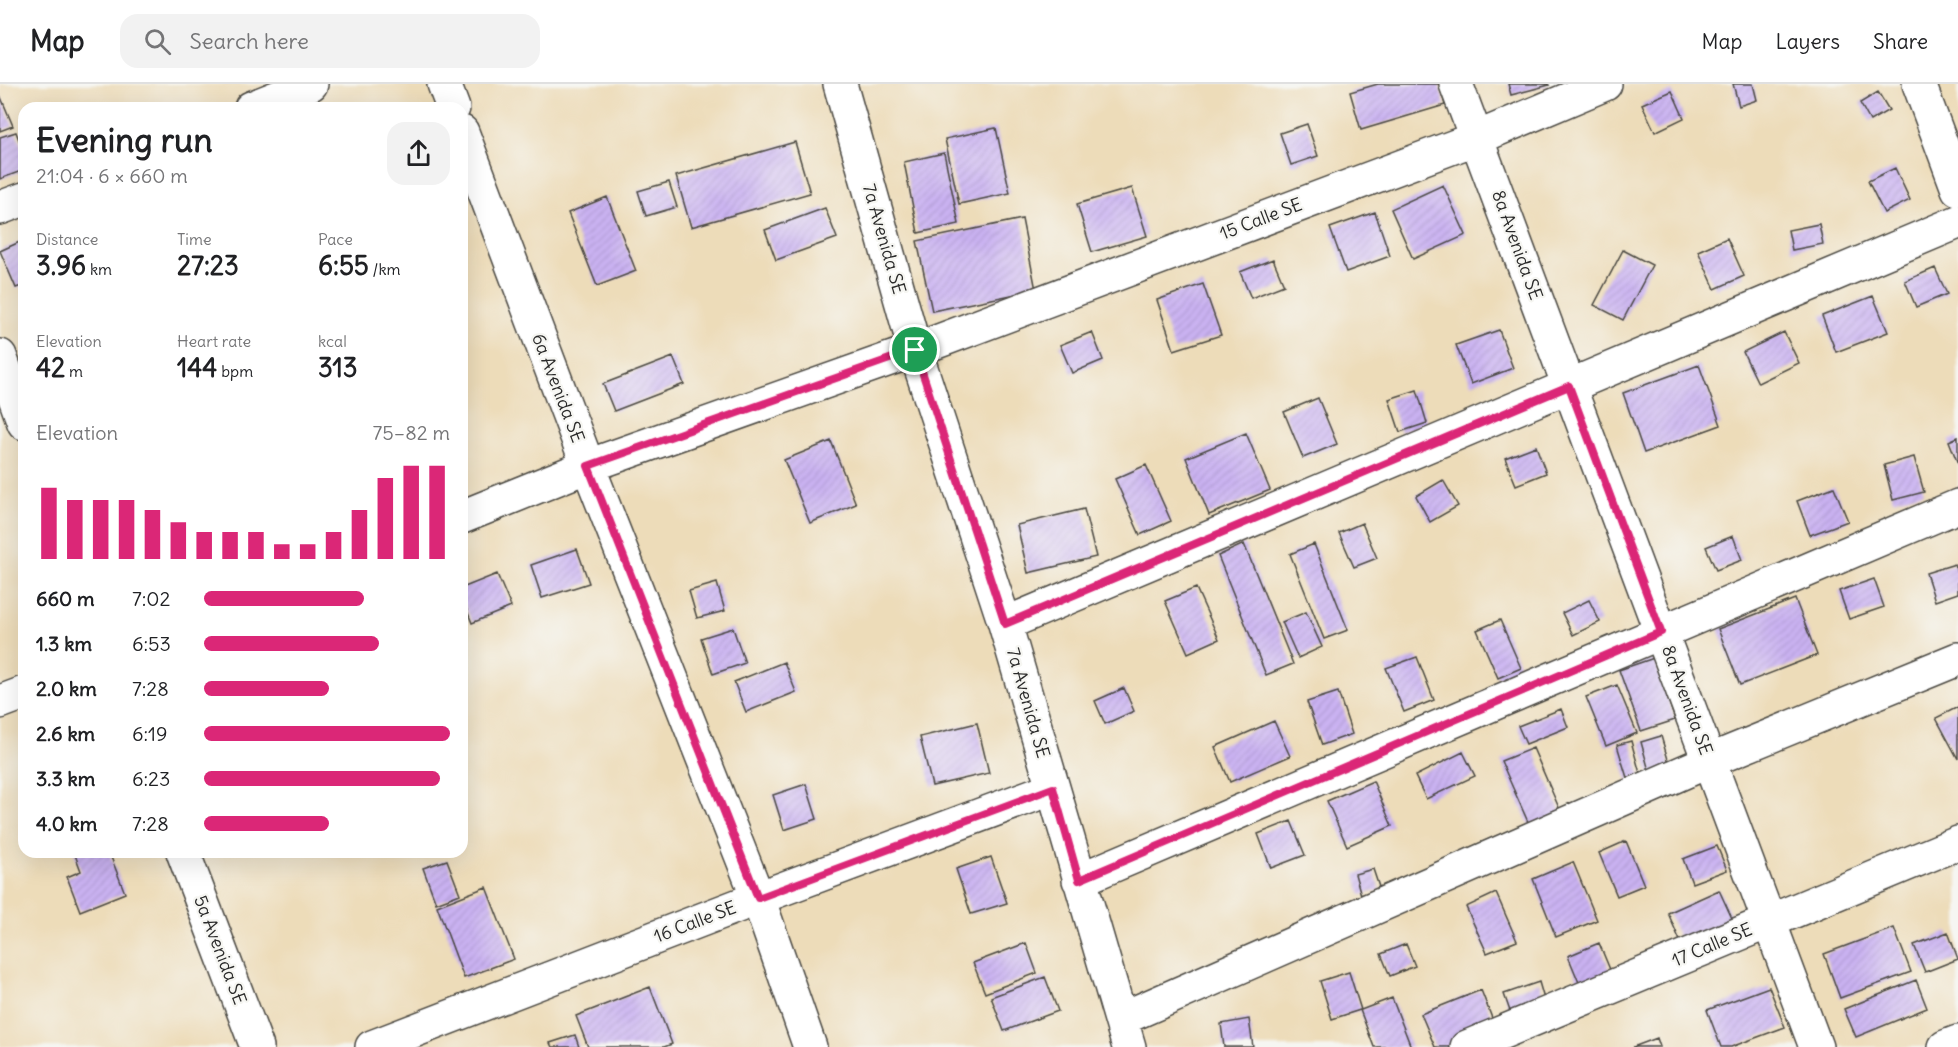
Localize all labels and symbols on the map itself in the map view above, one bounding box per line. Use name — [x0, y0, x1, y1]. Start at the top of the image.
street label: 7a Avenida SE — [858, 181, 911, 297]
street label: 8a Avenida SE — [1487, 187, 1548, 303]
street label: 15 Calle SE — [1216, 192, 1305, 245]
pin — [889, 324, 940, 375]
street label: 6a Avenida SE — [527, 330, 590, 446]
street label: 8a Avenida SE — [1657, 642, 1718, 758]
street label: 7a Avenida SE — [1002, 645, 1055, 761]
street label: 5a Avenida SE — [189, 892, 252, 1008]
street label: 16 Calle SE — [650, 895, 739, 948]
street label: 17 Calle SE — [1668, 917, 1755, 972]

